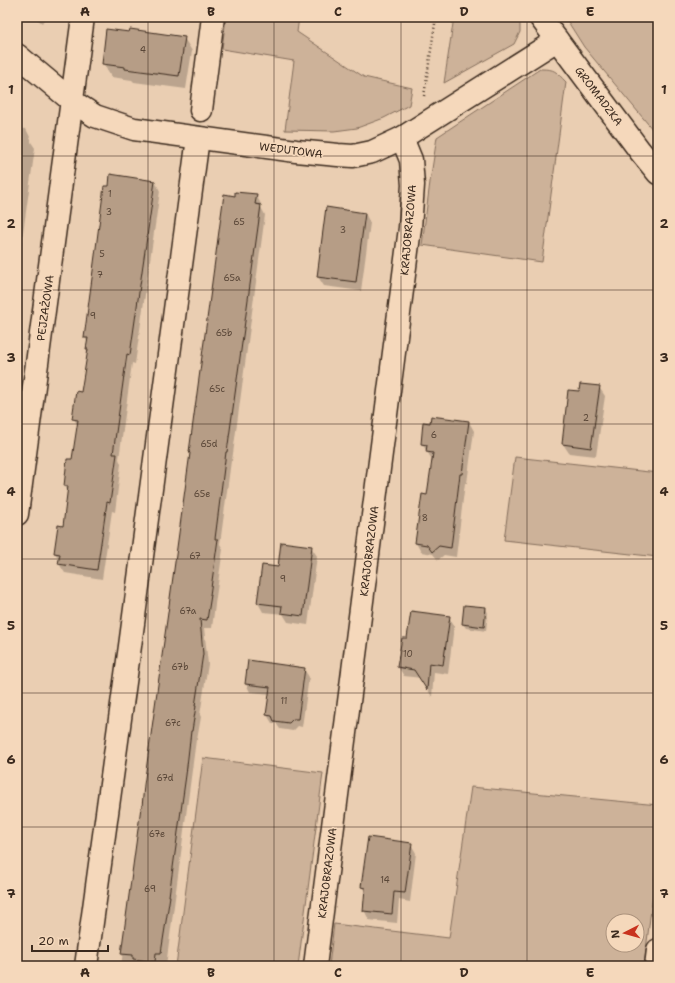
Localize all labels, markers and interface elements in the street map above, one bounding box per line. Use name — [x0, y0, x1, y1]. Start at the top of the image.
text: A — [80, 3, 90, 20]
text: B — [207, 3, 215, 20]
text: C — [334, 3, 342, 20]
text: D — [459, 3, 469, 20]
text: E — [586, 3, 595, 20]
house number: 4 — [140, 44, 146, 56]
street label: GROMADZKA — [571, 64, 626, 129]
text: 1 — [8, 81, 14, 98]
text: 1 — [661, 81, 667, 98]
street label: WEDUTOWA — [258, 139, 324, 162]
street label: KRAJOBRAZOWA — [397, 184, 420, 276]
house number: 1 — [108, 188, 112, 200]
house number: 3 — [106, 206, 112, 218]
text: 2 — [6, 215, 16, 232]
text: 2 — [659, 215, 669, 232]
house number: 65 — [233, 216, 245, 228]
house number: 3 — [340, 224, 346, 236]
house number: 5 — [99, 248, 105, 260]
house number: 7 — [97, 269, 103, 281]
house number: 65a — [223, 272, 241, 284]
street label: PEJZAŻOWA — [33, 274, 58, 342]
house number: 9 — [90, 310, 96, 322]
house number: 65b — [216, 327, 232, 339]
text: 3 — [6, 349, 16, 366]
text: 3 — [659, 349, 669, 366]
house number: 65c — [209, 383, 225, 395]
house number: 2 — [583, 412, 589, 424]
house number: 6 — [431, 429, 437, 441]
house number: 65d — [200, 438, 218, 450]
text: 4 — [6, 483, 16, 500]
text: 4 — [659, 483, 669, 500]
house number: 65e — [194, 488, 210, 500]
street label: KRAJOBRAZOWA — [356, 505, 382, 597]
house number: 8 — [422, 512, 428, 524]
house number: 67 — [189, 550, 201, 562]
house number: 9 — [280, 573, 286, 585]
house number: 67a — [180, 605, 197, 617]
text: 5 — [7, 617, 15, 634]
text: 5 — [660, 617, 668, 634]
house number: 10 — [403, 648, 413, 660]
house number: 67b — [172, 661, 188, 673]
house number: 11 — [280, 695, 288, 707]
house number: 67c — [165, 717, 181, 729]
text: 6 — [6, 751, 16, 768]
text: 6 — [659, 751, 669, 768]
house number: 67d — [156, 772, 174, 784]
street label: KRAJOBRAZOWA — [314, 827, 340, 919]
house number: 67e — [149, 828, 165, 840]
house number: 14 — [380, 874, 390, 886]
house number: 69 — [144, 883, 156, 895]
text: 7 — [6, 885, 16, 902]
text: 7 — [659, 885, 669, 902]
north arrow — [605, 913, 645, 953]
scale bar — [32, 927, 108, 953]
text: N — [608, 929, 623, 939]
text: 20 m — [38, 933, 69, 949]
text: A — [80, 964, 90, 981]
text: B — [207, 964, 215, 981]
text: C — [334, 964, 342, 981]
text: D — [459, 964, 469, 981]
text: E — [586, 964, 595, 981]

